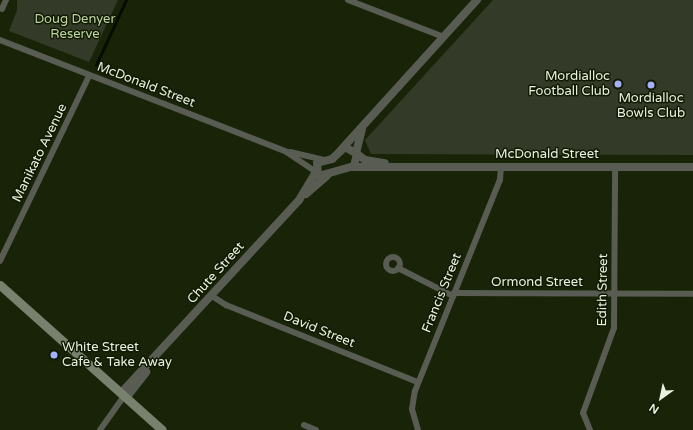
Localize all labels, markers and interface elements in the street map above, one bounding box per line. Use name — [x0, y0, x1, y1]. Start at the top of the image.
park label: Doug Denyer Reserve — [35, 12, 115, 43]
street label: McDonald Street — [95, 59, 197, 111]
place label: Mordialloc Football Club — [528, 69, 610, 100]
marker: Mordialloc Football Club — [613, 79, 623, 89]
marker: Mordialloc Bowls Club — [646, 80, 656, 90]
place label: Mordialloc Bowls Club — [617, 91, 685, 122]
street label: Manikato Avenue — [9, 101, 71, 205]
street label: McDonald Street — [495, 146, 599, 162]
street label: Chute Street — [184, 239, 248, 307]
street label: Francis Street — [419, 251, 465, 335]
street label: Edith Street — [595, 253, 611, 327]
street label: Ormond Street — [491, 274, 583, 290]
street label: David Street — [281, 309, 357, 351]
place label: White Street Cafe & Take Away — [62, 340, 172, 371]
marker: White Street Cafe & Take Away — [49, 350, 59, 360]
north arrow — [641, 378, 681, 418]
text: N — [647, 401, 661, 416]

